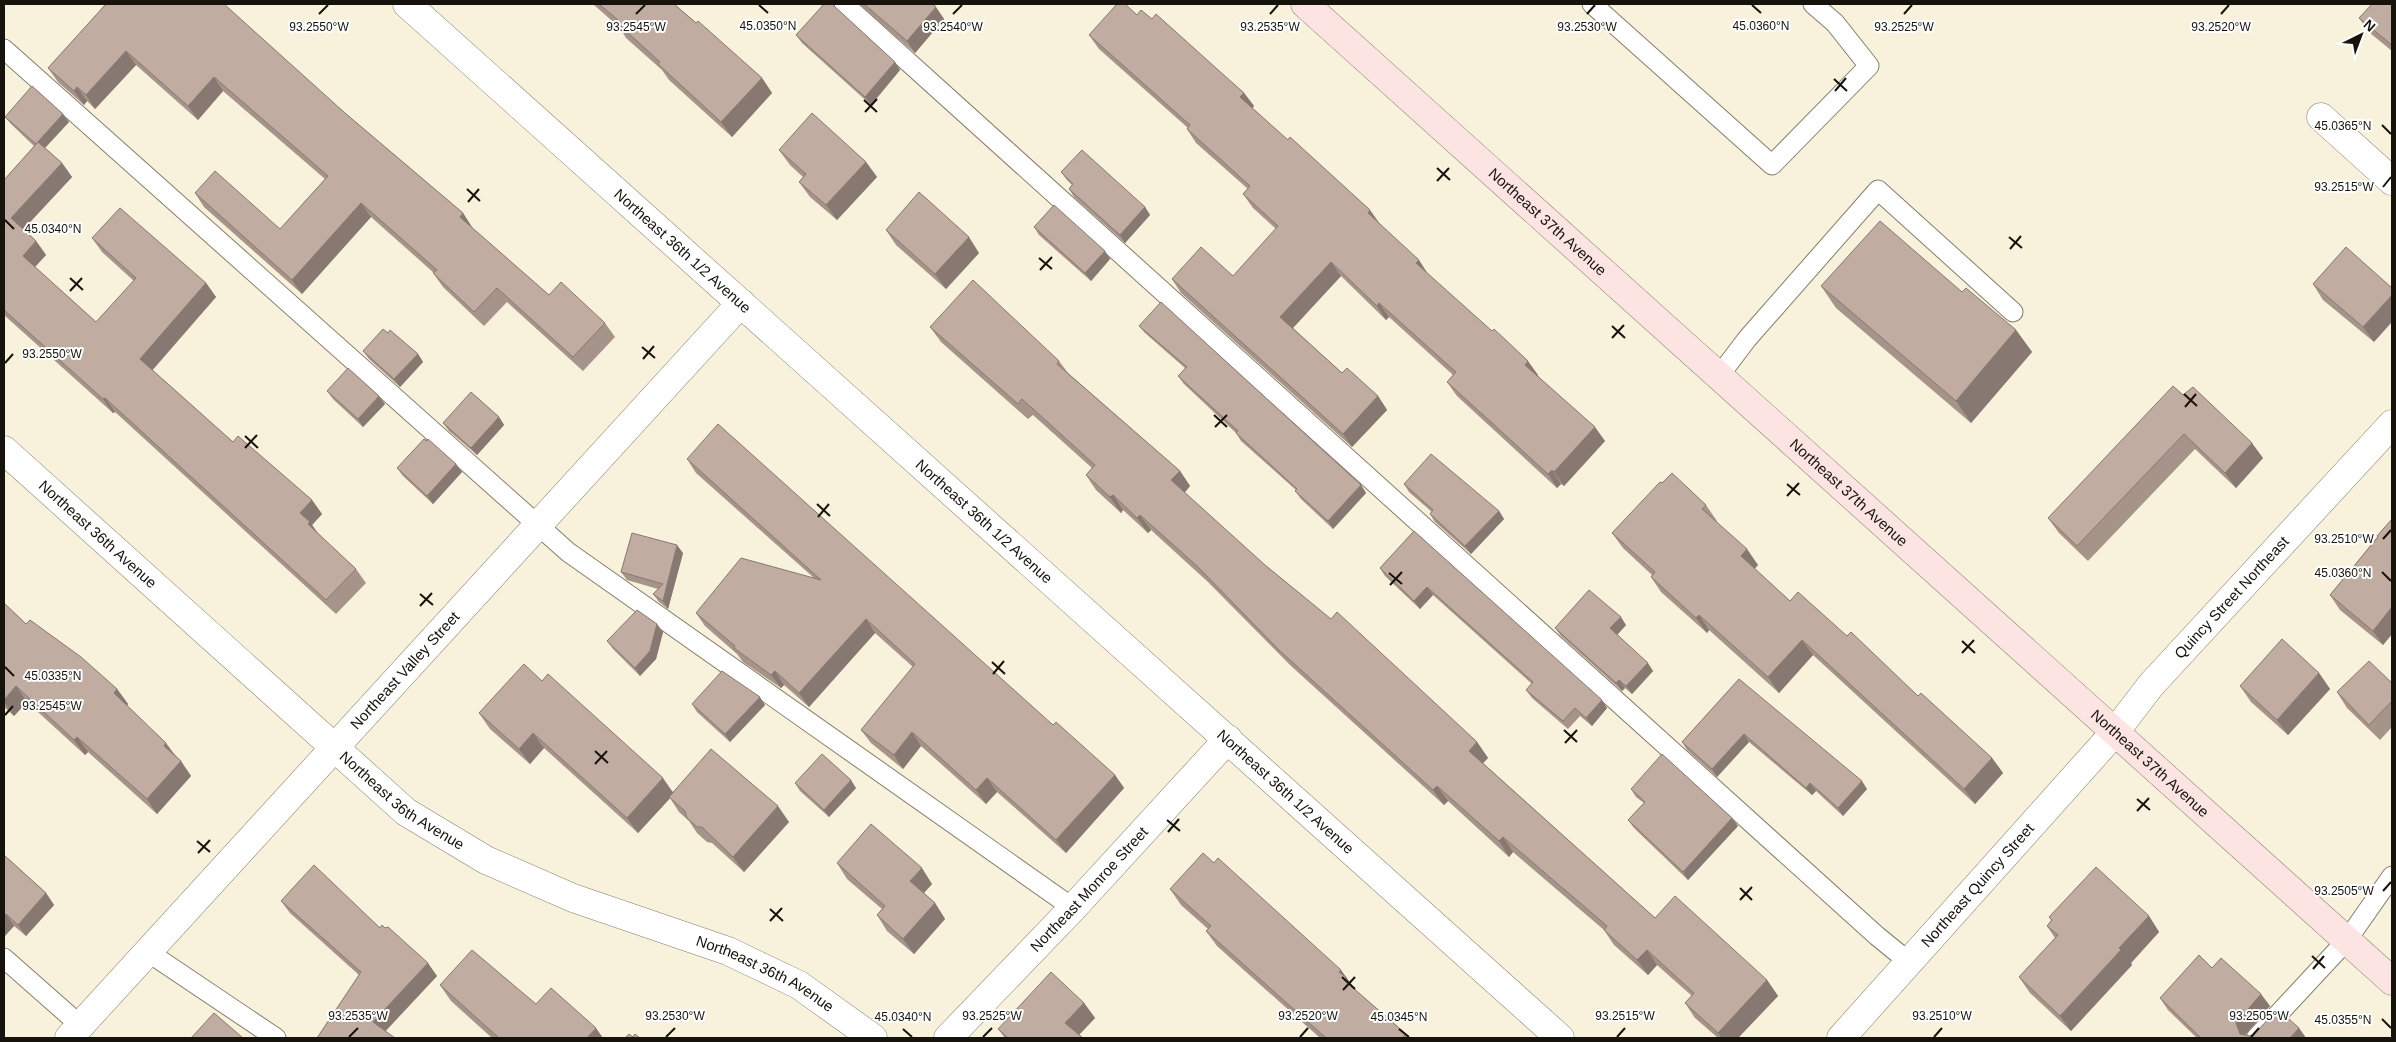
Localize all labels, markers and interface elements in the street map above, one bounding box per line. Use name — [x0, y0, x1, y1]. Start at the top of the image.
north arrow — [2336, 10, 2386, 60]
text: N — [2361, 16, 2379, 35]
text: 45.0350°N — [740, 19, 796, 33]
text: 45.0360°N — [1733, 19, 1789, 33]
text: 93.2550°W — [289, 20, 349, 34]
text: 93.2545°W — [606, 20, 666, 34]
text: 93.2540°W — [923, 20, 983, 34]
text: 93.2535°W — [1240, 20, 1300, 34]
text: 93.2530°W — [1557, 20, 1617, 34]
text: 93.2525°W — [1874, 20, 1934, 34]
text: 93.2520°W — [2191, 20, 2251, 34]
text: 45.0365°N — [2315, 119, 2371, 133]
street label: Northeast 37th Avenue — [1485, 164, 1610, 279]
text: 93.2515°W — [2314, 180, 2374, 194]
street label: Northeast 36th 1/2 Avenue — [611, 185, 755, 316]
text: 45.0340°N — [25, 222, 81, 236]
text: 93.2550°W — [22, 347, 82, 361]
street label: Northeast 37th Avenue — [1787, 435, 1911, 550]
street label: Northeast 36th 1/2 Avenue — [913, 455, 1056, 587]
street label: Northeast 36th Avenue — [36, 477, 160, 591]
street label: Quincy Street Northeast — [2171, 532, 2293, 662]
text: 93.2510°W — [2314, 532, 2374, 546]
text: 45.0360°N — [2315, 566, 2371, 580]
street label: Northeast Valley Street — [347, 607, 463, 732]
text: 45.0335°N — [25, 669, 81, 683]
text: 93.2545°W — [22, 699, 82, 713]
street label: Northeast 37th Avenue — [2088, 706, 2213, 820]
street label: Northeast 36th 1/2 Avenue — [1214, 726, 1358, 857]
street label: Northeast 36th Avenue — [337, 748, 467, 853]
street label: Northeast Quincy Street — [1918, 819, 2038, 950]
street label: Northeast Monroe Street — [1027, 823, 1152, 955]
text: 93.2505°W — [2314, 884, 2374, 898]
street label: Northeast 36th Avenue — [694, 932, 837, 1015]
text: 93.2535°W — [328, 1009, 388, 1023]
text: 93.2530°W — [645, 1009, 705, 1023]
text: 93.2525°W — [962, 1009, 1022, 1023]
text: 93.2520°W — [1278, 1009, 1338, 1023]
text: 93.2515°W — [1595, 1009, 1655, 1023]
text: 93.2510°W — [1912, 1009, 1972, 1023]
text: 93.2505°W — [2229, 1009, 2289, 1023]
text: 45.0340°N — [875, 1010, 931, 1024]
text: 45.0345°N — [1371, 1010, 1427, 1024]
text: 45.0355°N — [2315, 1013, 2371, 1027]

